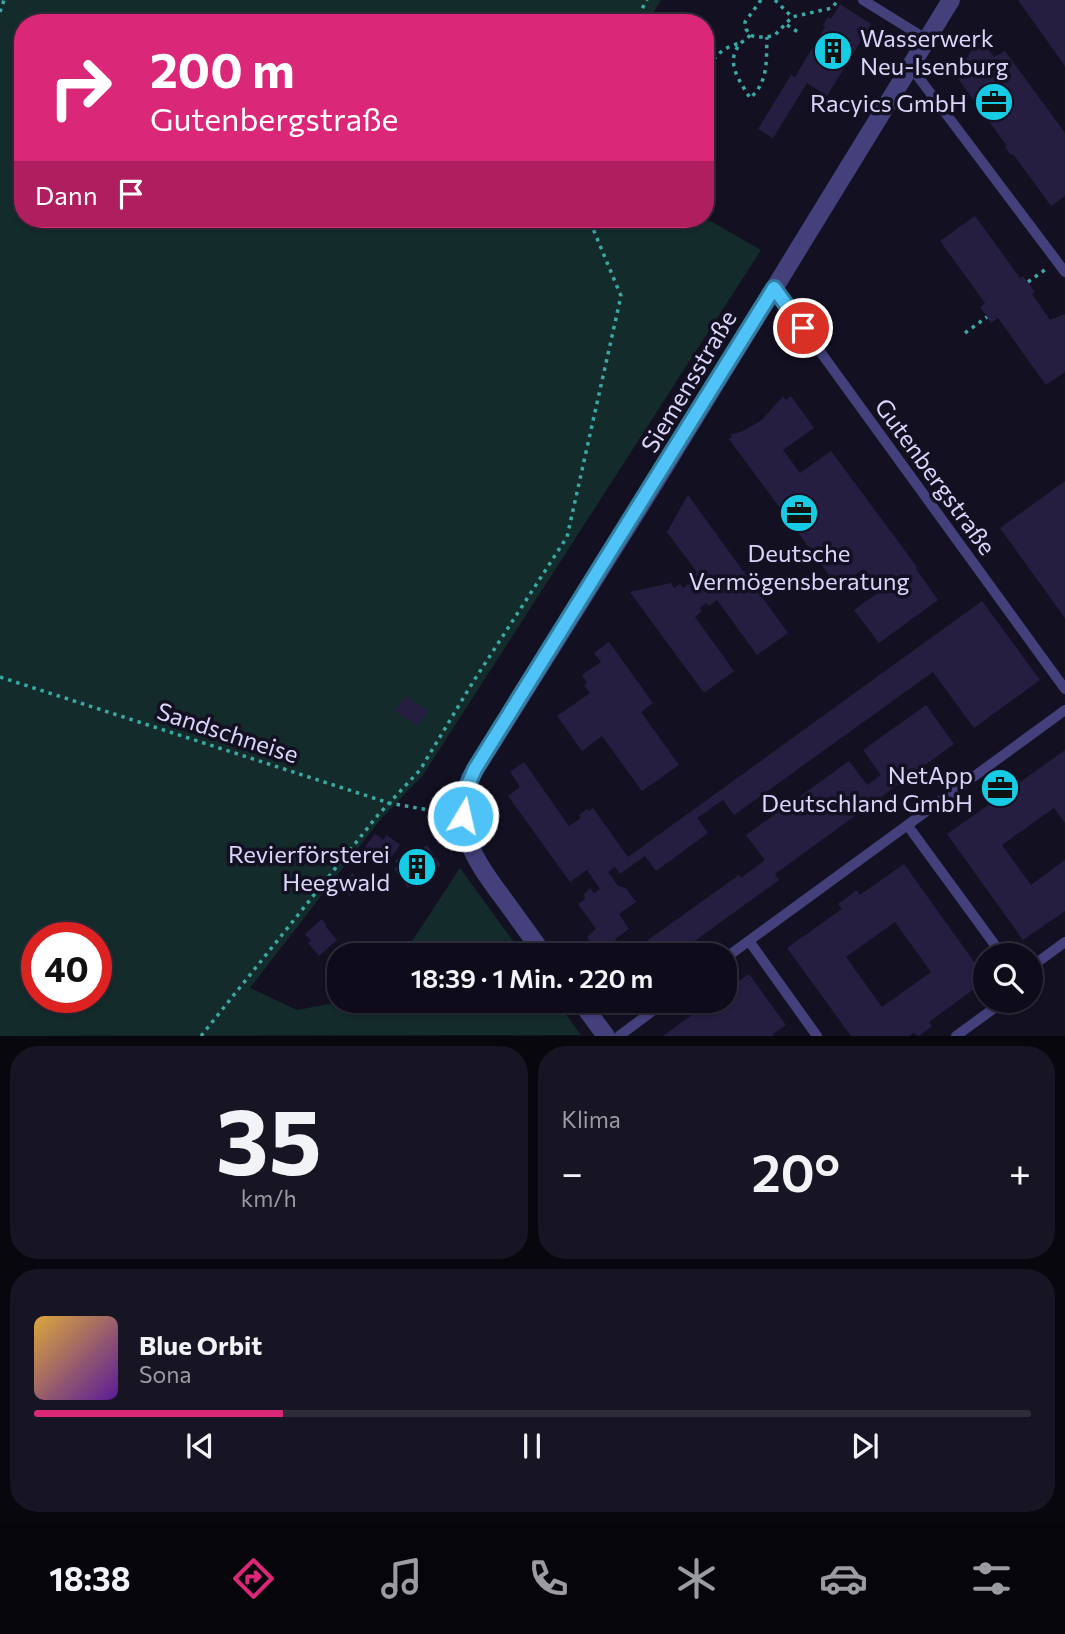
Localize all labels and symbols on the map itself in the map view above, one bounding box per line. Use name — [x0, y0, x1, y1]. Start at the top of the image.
place label: Wasserwerk Neu-Isenburg — [860, 23, 1009, 80]
building icon: Wasserwerk Neu-Isenburg — [812, 30, 854, 72]
office icon: Racyics GmbH — [973, 81, 1015, 123]
place label: Racyics GmbH — [810, 88, 967, 117]
pin — [773, 298, 833, 358]
street label: Siemensstraße — [634, 305, 742, 457]
street label: Gutenbergstraße — [870, 392, 1002, 560]
office icon: Deutsche Vermögensberatung — [778, 492, 820, 534]
place label: Deutsche Vermögensberatung — [688, 538, 910, 595]
street label: Sandschneise — [154, 696, 302, 768]
place label: NetApp Deutschland GmbH — [761, 760, 973, 817]
office icon: NetApp Deutschland GmbH — [979, 767, 1021, 809]
position arrow — [426, 779, 500, 853]
place label: Revierförsterei Heegwald — [228, 839, 390, 896]
building icon: Revierförsterei Heegwald — [396, 846, 438, 888]
speed limit sign: 40 — [21, 922, 112, 1013]

